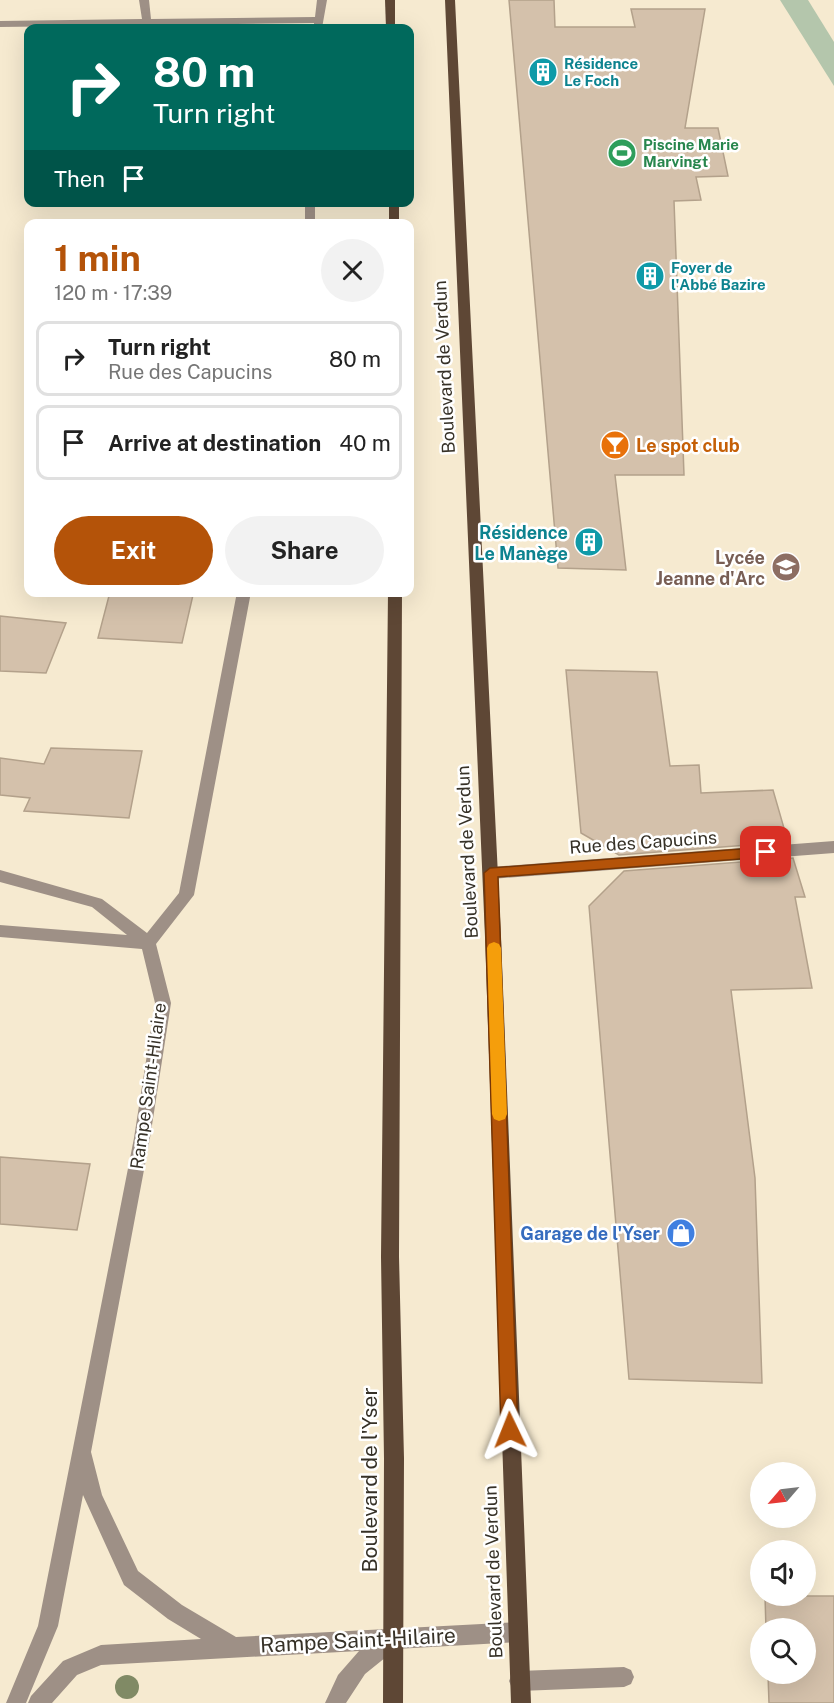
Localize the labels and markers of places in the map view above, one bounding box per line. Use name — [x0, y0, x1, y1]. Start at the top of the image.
place label: Résidence Le Foch — [564, 55, 638, 89]
building icon: Résidence Le Foch — [527, 56, 559, 88]
place label: Piscine Marie Marvingt — [643, 136, 739, 170]
sports icon: Piscine Marie Marvingt — [606, 137, 638, 169]
place label: Foyer de l'Abbé Bazire — [671, 259, 766, 293]
building icon: Foyer de l'Abbé Bazire — [634, 260, 666, 292]
bar icon: Le spot club — [599, 429, 631, 461]
place label: Le spot club — [636, 435, 740, 456]
place label: Résidence Le Manège — [474, 522, 568, 564]
building icon: Résidence Le Manège — [573, 526, 605, 558]
place label: Lycée Jeanne d'Arc — [656, 547, 765, 589]
school or university icon: Lycée Jeanne d'Arc — [770, 551, 802, 583]
pin — [740, 826, 791, 877]
shop icon: Garage de l'Yser — [665, 1217, 697, 1249]
place label: Garage de l'Yser — [520, 1223, 661, 1244]

